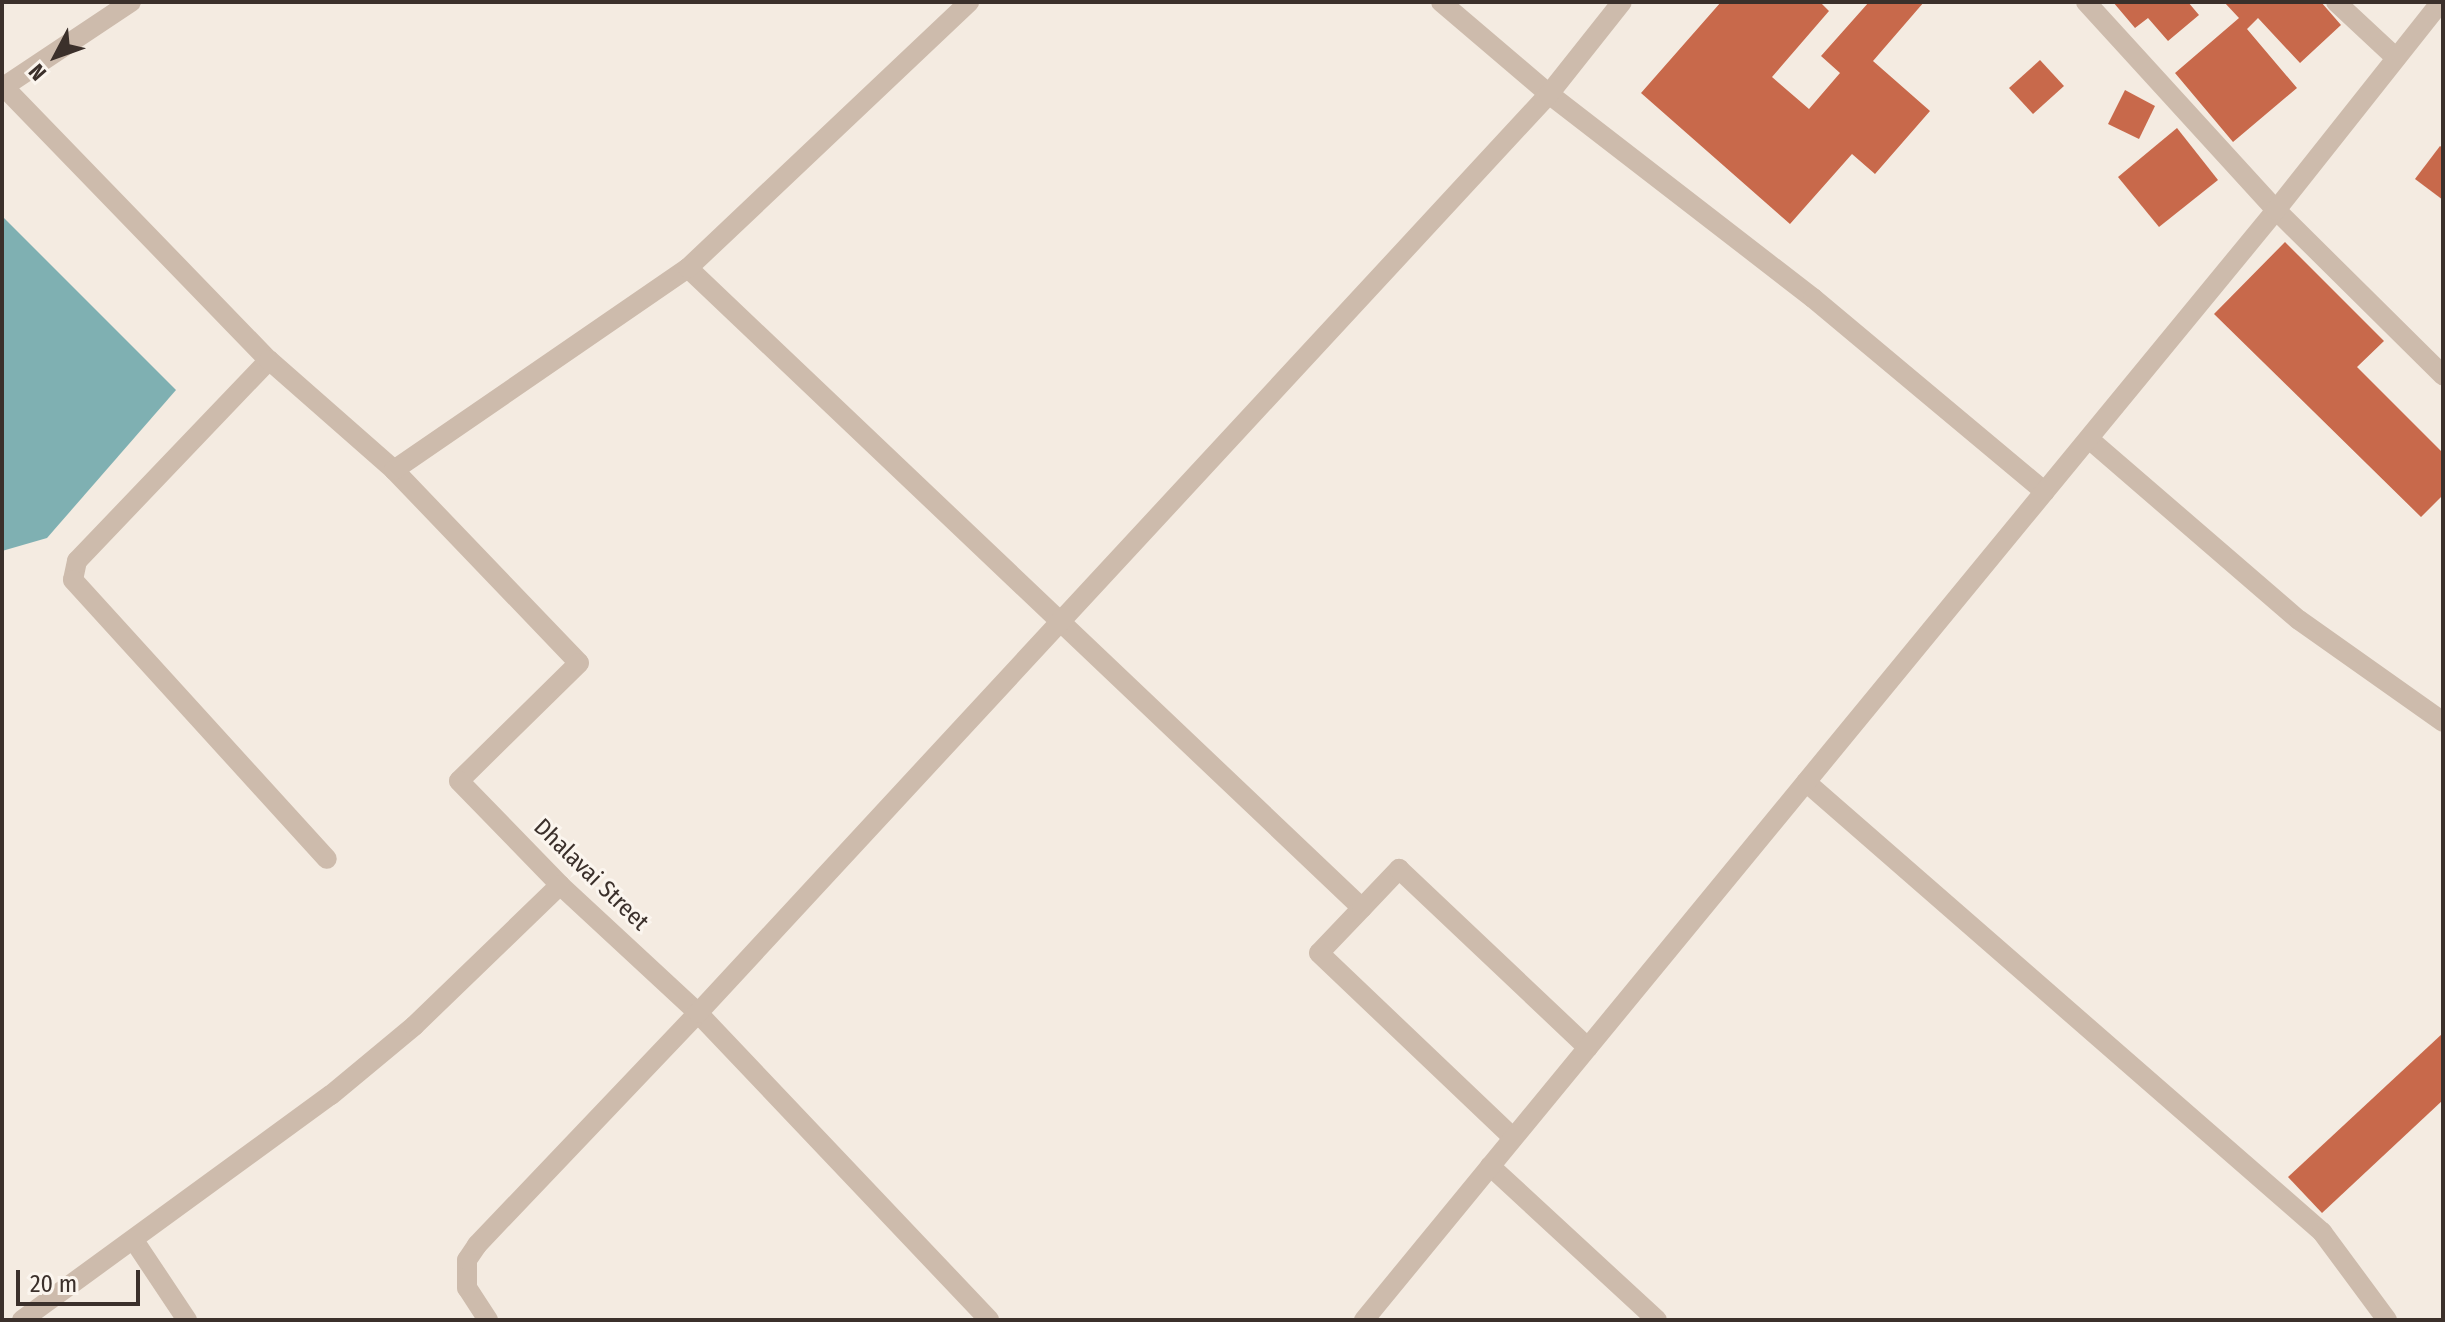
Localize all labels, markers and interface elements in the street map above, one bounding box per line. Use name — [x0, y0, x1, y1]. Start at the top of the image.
north arrow — [16, 16, 96, 96]
text: N — [23, 58, 52, 86]
street label: Dhalavai Street — [528, 813, 654, 937]
scale bar — [20, 1254, 144, 1304]
text: 20 m — [30, 1270, 77, 1298]

